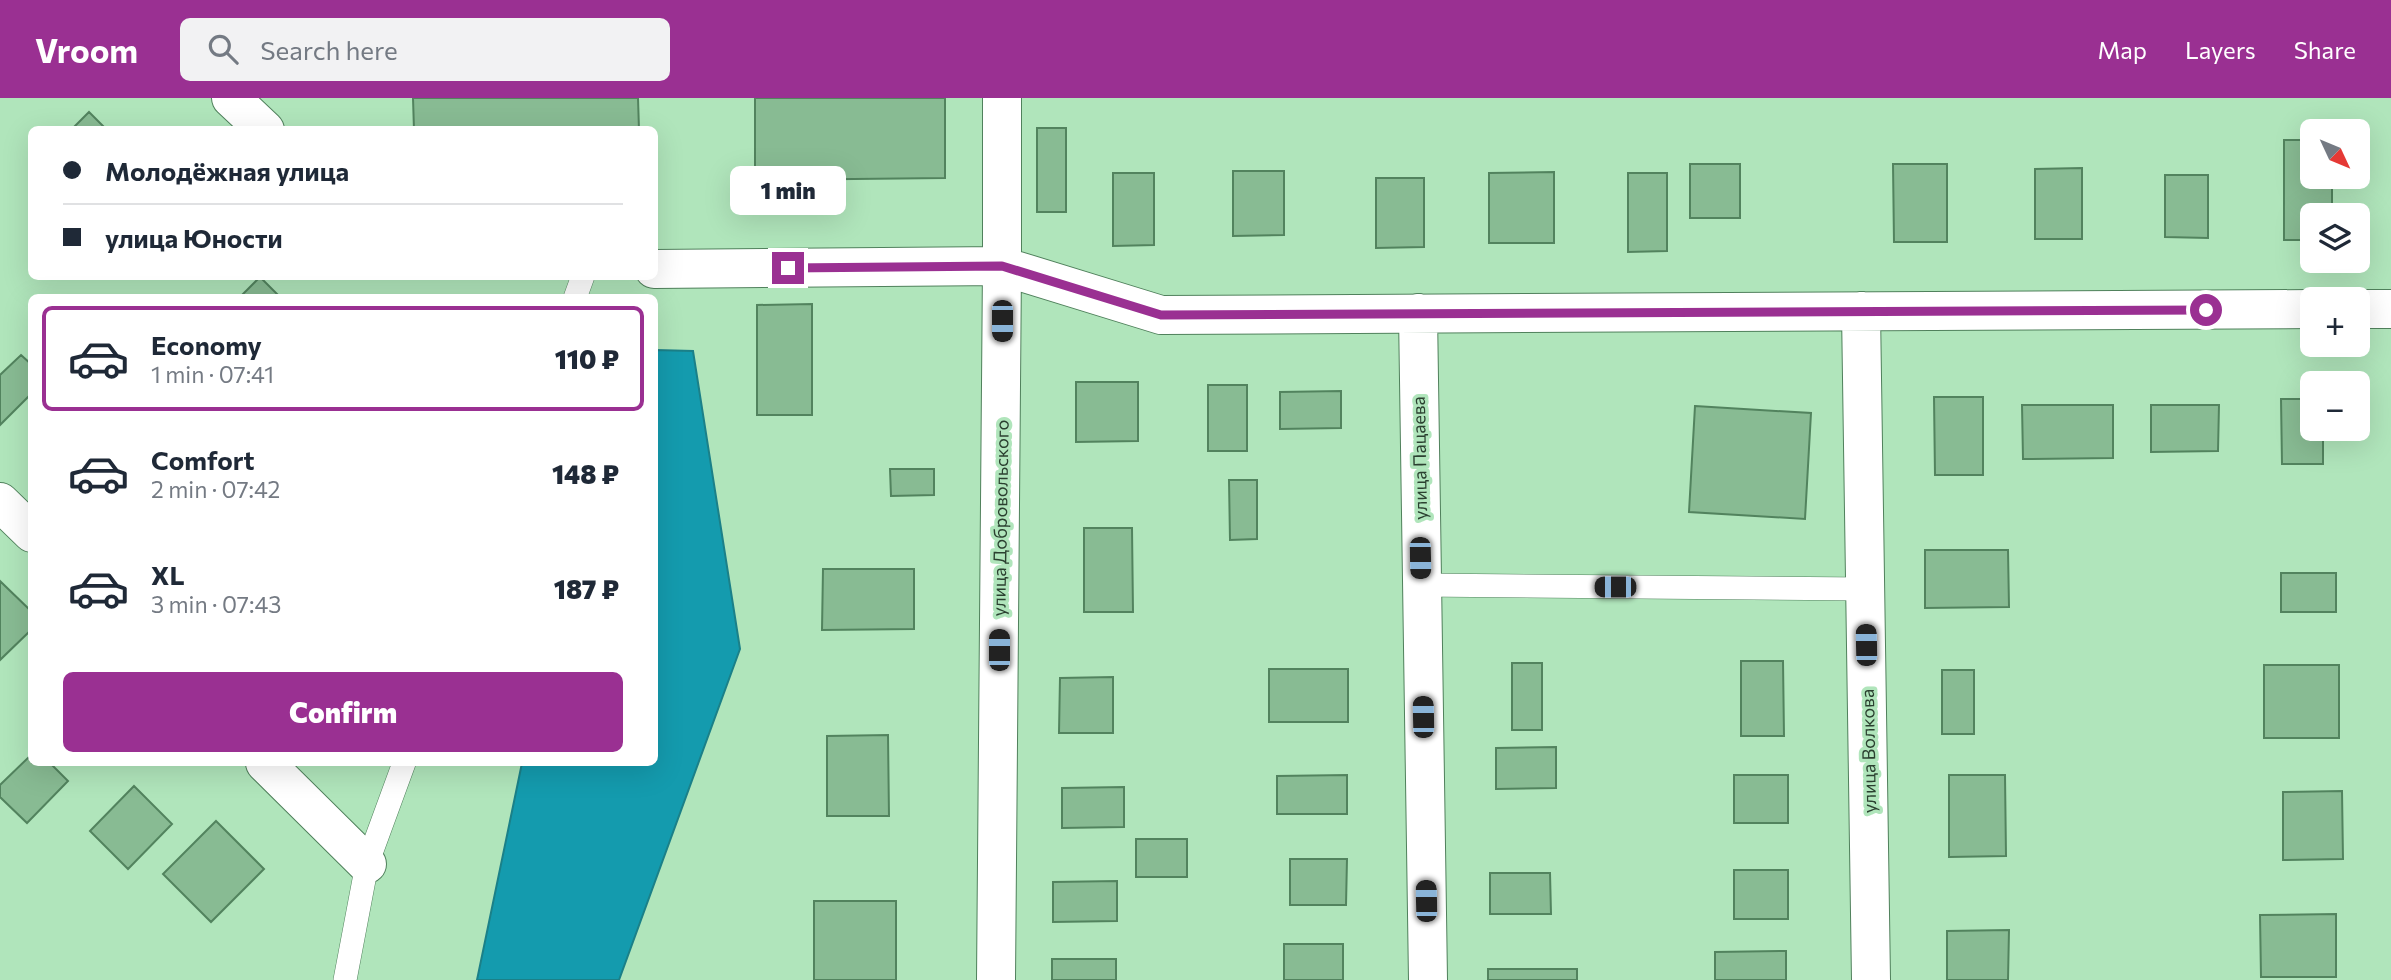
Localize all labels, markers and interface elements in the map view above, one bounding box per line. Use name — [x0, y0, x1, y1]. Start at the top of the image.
search box — [180, 18, 670, 81]
text: Vroom — [35, 29, 138, 70]
icon: search — [204, 30, 242, 68]
text: Search here — [260, 34, 398, 65]
text: Map — [2098, 35, 2147, 64]
text: Layers — [2185, 35, 2256, 64]
text: Share — [2294, 35, 2356, 64]
north arrow — [2300, 119, 2370, 189]
map controls — [2300, 119, 2370, 441]
text: Молодёжная улица — [105, 155, 349, 186]
callout: 1 min — [730, 166, 846, 216]
text: 1 min — [760, 176, 816, 204]
button: layers — [2300, 203, 2370, 273]
text: улица Юности — [105, 222, 283, 253]
route end — [772, 252, 804, 284]
button: + — [2300, 287, 2370, 357]
route start — [2190, 294, 2222, 326]
car — [992, 300, 1013, 342]
icon: car — [67, 327, 130, 390]
text: Economy — [151, 329, 262, 360]
text: 110 ₽ — [555, 343, 619, 374]
text: 1 min · 07:41 — [151, 360, 274, 388]
button: − — [2300, 371, 2370, 441]
street label: улица Пацаева — [1407, 396, 1431, 520]
street label: улица Добровольского — [987, 419, 1013, 617]
icon: car — [67, 442, 130, 505]
text: Comfort — [151, 444, 254, 475]
text: 148 ₽ — [552, 458, 619, 489]
text: 2 min · 07:42 — [151, 475, 280, 503]
car — [1410, 537, 1431, 579]
icon: car — [67, 557, 130, 620]
text: XL — [151, 559, 185, 590]
text: 187 ₽ — [554, 573, 619, 604]
car — [1595, 577, 1637, 598]
text: 3 min · 07:43 — [151, 590, 281, 618]
car — [1856, 624, 1877, 666]
car — [989, 629, 1010, 671]
button: Confirm — [63, 672, 623, 752]
street label: улица Волкова — [1856, 689, 1880, 813]
car — [1413, 696, 1434, 738]
car — [1416, 880, 1437, 922]

